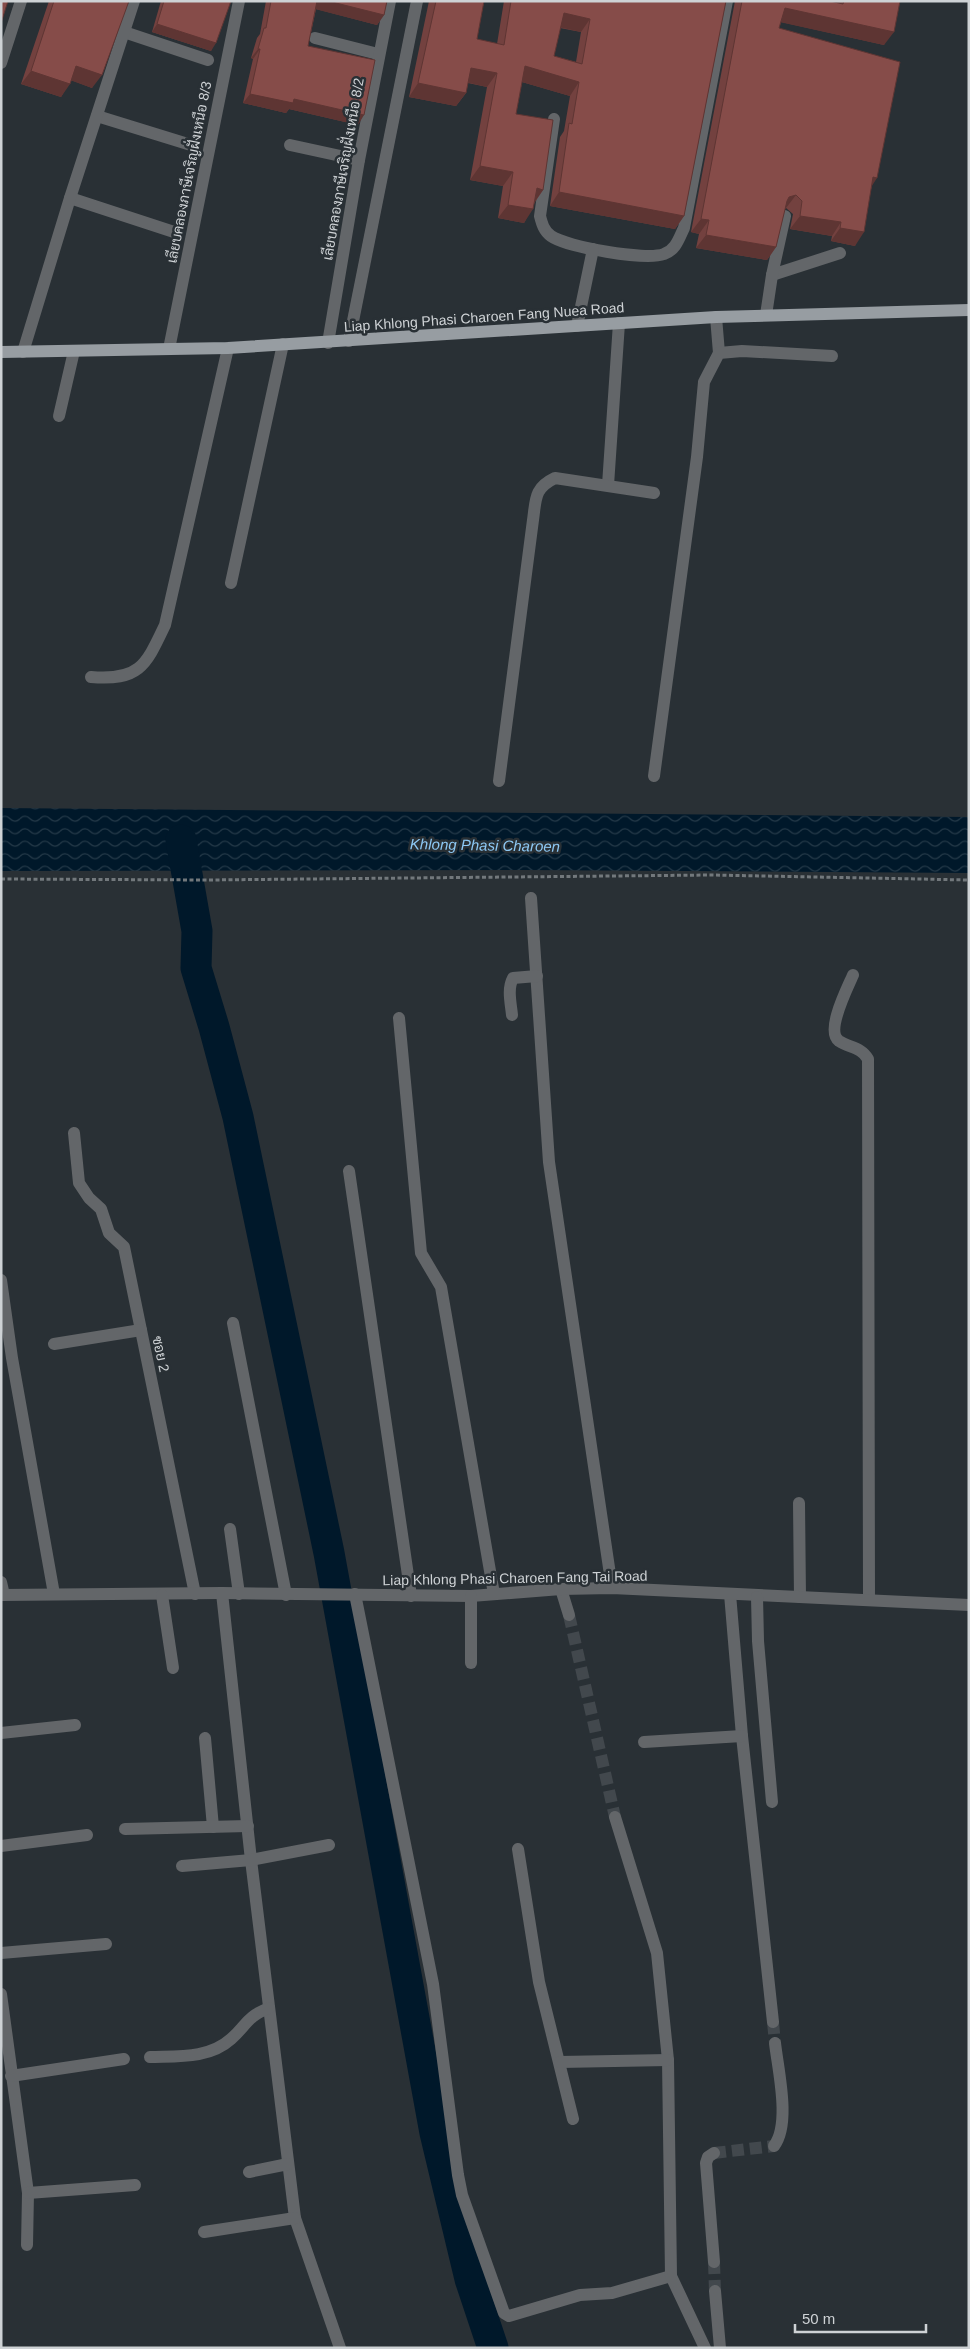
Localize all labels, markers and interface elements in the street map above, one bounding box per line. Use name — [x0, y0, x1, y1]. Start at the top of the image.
street label: เลียบคลองภาษีเจริญฝั่งเหนือ 8/2 — [316, 76, 368, 262]
street label: เลียบคลองภาษีเจริญฝั่งเหนือ 8/3 — [160, 79, 216, 264]
street label: Liap Khlong Phasi Charoen Fang Nuea Road — [343, 299, 625, 335]
water label: Khlong Phasi Charoen — [410, 835, 560, 855]
street label: ซอย 2 — [149, 1334, 173, 1374]
street label: Liap Khlong Phasi Charoen Fang Tai Road — [382, 1568, 648, 1588]
scale bar — [795, 2302, 926, 2334]
text: 50 m — [802, 2310, 835, 2327]

